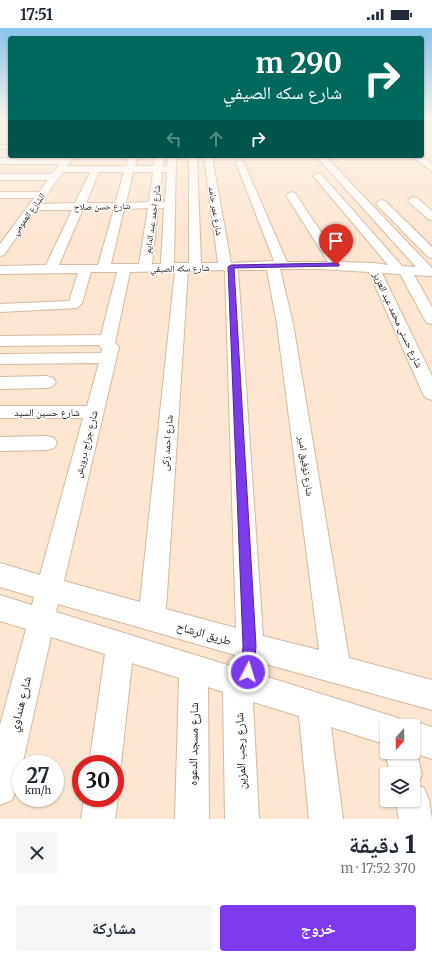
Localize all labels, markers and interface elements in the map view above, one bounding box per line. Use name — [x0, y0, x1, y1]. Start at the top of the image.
text: 17:51 — [20, 5, 53, 24]
text: 290 m — [255, 45, 342, 81]
icon: right — [356, 52, 408, 104]
text: شارع سكه الصيفي — [223, 81, 342, 104]
icon: left — [163, 128, 185, 150]
icon: ahead — [205, 128, 227, 150]
icon: right — [247, 128, 269, 150]
street label: شارع احمد عبد الدايم — [142, 184, 163, 254]
street label: شارع عمر حامد — [206, 186, 225, 237]
street label: الشارع العمومي — [9, 191, 49, 239]
street label: شارع حسن صلاح — [74, 200, 130, 213]
pin — [319, 224, 353, 265]
icon: arrive — [325, 230, 347, 252]
street label: شارع سكه الصيفي — [150, 262, 210, 276]
street label: شارع حسنى محمد عبد العزيز — [370, 269, 426, 370]
street label: شارع حسين السيد — [14, 406, 80, 419]
street label: شارع جراج درويش — [71, 408, 101, 479]
street label: شارع احمد زكى — [158, 414, 176, 472]
street label: شارع توفيق امير — [295, 434, 317, 497]
street label: طريق الرشاح — [175, 618, 233, 648]
position arrow — [227, 651, 269, 693]
street label: شارع هنداوي — [6, 675, 37, 734]
street label: شارع مسجد الدعوه — [185, 702, 202, 786]
street label: شارع رجب المزين — [231, 712, 250, 790]
north arrow — [380, 719, 420, 759]
map controls — [380, 719, 420, 807]
speed limit sign: 30 — [72, 755, 124, 807]
text: 27 — [26, 763, 50, 788]
button: layers — [380, 767, 420, 807]
text: km/h — [25, 784, 51, 797]
text: 1 دقيقة — [349, 829, 416, 860]
button: close — [16, 832, 58, 874]
text: 370 m · 17:52 — [340, 860, 416, 877]
button: مشاركة — [16, 905, 212, 951]
button: خروج — [220, 905, 416, 951]

